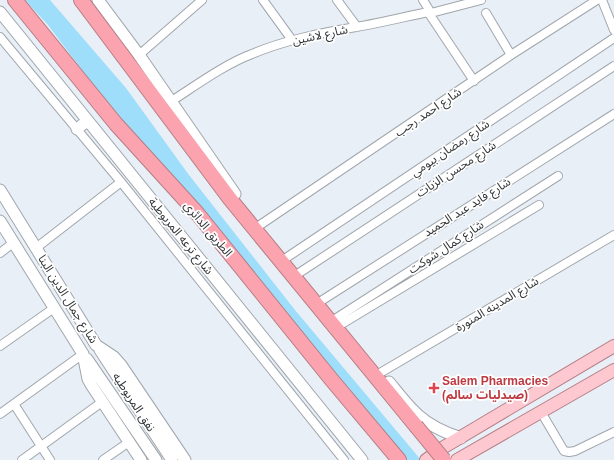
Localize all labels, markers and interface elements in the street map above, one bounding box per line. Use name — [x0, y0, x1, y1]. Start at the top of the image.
street label: شارع لاشين — [291, 22, 349, 50]
street label: شارع احمد رجب — [392, 85, 465, 141]
street label: شارع رمضان بيومي — [408, 117, 494, 182]
street label: شارع محسن الزيات — [413, 138, 500, 202]
street label: شارع فايد عبد الحميد — [421, 175, 514, 241]
street label: شارع ترعه المريوطية — [144, 195, 216, 279]
street label: الطريق الدائري — [179, 199, 235, 261]
street label: شارع كمال شوكت — [406, 217, 487, 278]
street label: شارع جمال الدين البنا — [33, 252, 101, 347]
street label: شارع المدينه المنورة — [453, 274, 542, 336]
street label: نفق المريوطيه — [109, 370, 158, 435]
place label: Salem Pharmacies (صيدليات سالم) — [442, 374, 548, 404]
marker: Salem Pharmacies (صيدليات سالم) — [429, 383, 439, 393]

